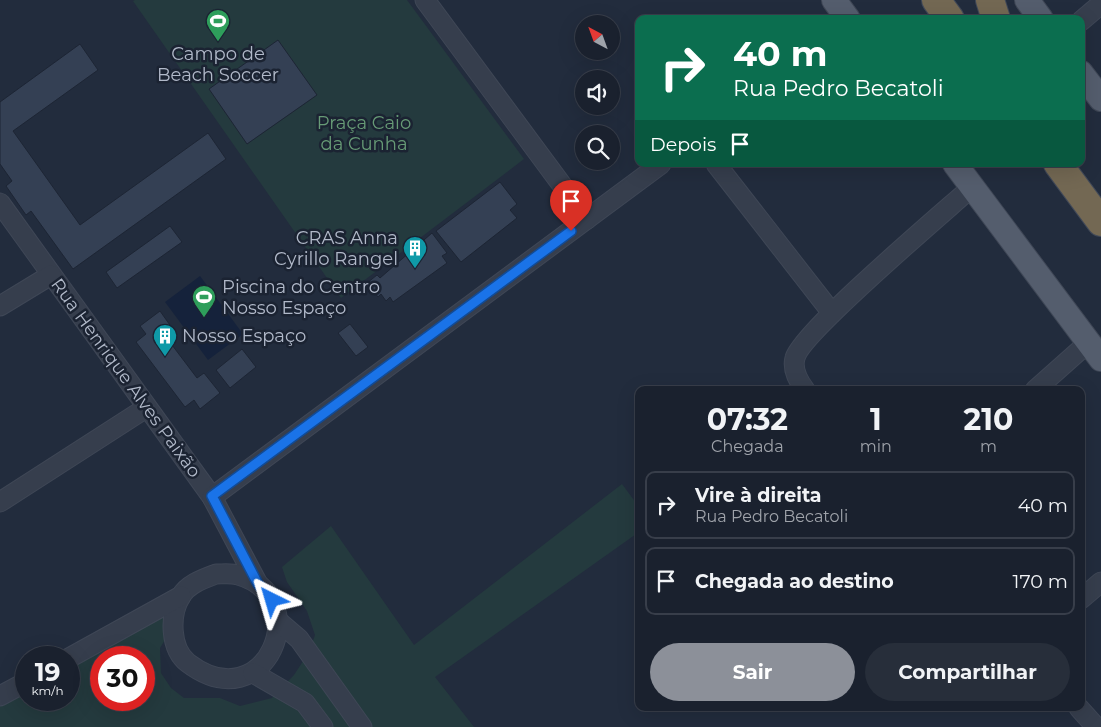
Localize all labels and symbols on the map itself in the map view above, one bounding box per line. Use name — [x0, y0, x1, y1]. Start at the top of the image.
sports icon: Campo de Beach Soccer — [205, 8, 231, 42]
north arrow — [575, 15, 620, 60]
place label: Campo de Beach Soccer — [157, 43, 279, 86]
park label: Praça Caio da Cunha — [317, 112, 411, 155]
pin — [550, 180, 592, 231]
place label: CRAS Anna Cyrillo Rangel — [274, 227, 398, 270]
building icon: CRAS Anna Cyrillo Rangel — [402, 235, 428, 269]
street label: Rua Henrique Alves Paixão — [46, 274, 206, 482]
place label: Piscina do Centro Nosso Espaço — [222, 276, 380, 319]
sports icon: Piscina do Centro Nosso Espaço — [191, 284, 217, 318]
building icon: Nosso Espaço — [152, 323, 178, 357]
place label: Nosso Espaço — [182, 325, 306, 347]
position arrow — [245, 573, 297, 625]
speed limit sign: 30 — [90, 646, 155, 711]

